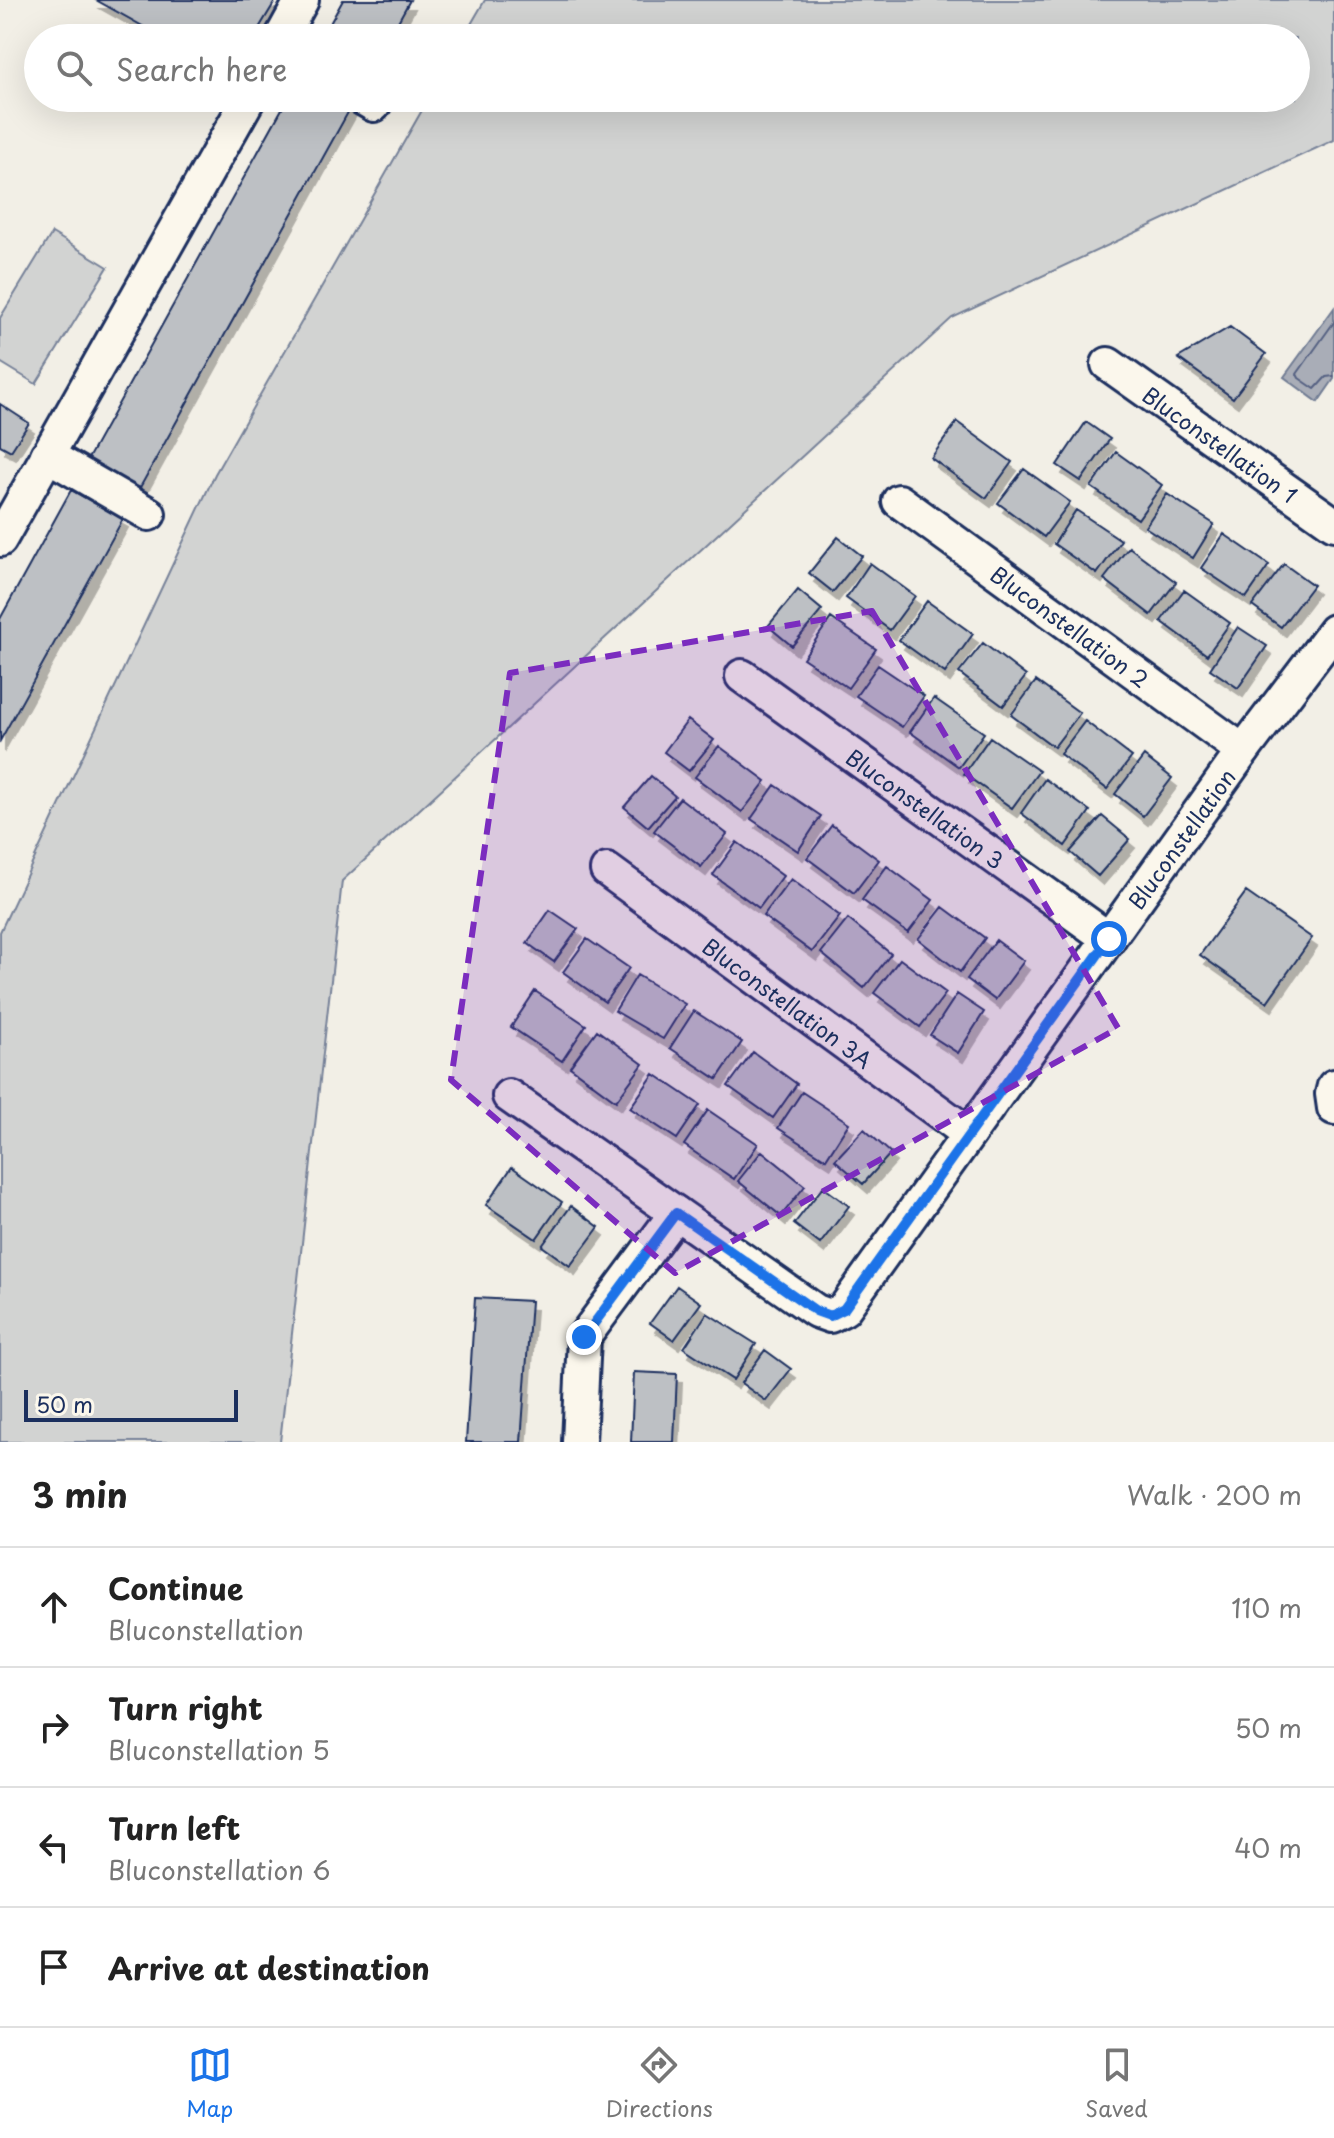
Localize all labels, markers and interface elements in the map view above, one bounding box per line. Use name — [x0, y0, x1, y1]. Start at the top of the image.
search box — [24, 24, 1310, 112]
icon: search — [52, 46, 96, 90]
text: Search here — [116, 46, 288, 91]
street label: Bluconstellation 1 — [1136, 377, 1305, 510]
street label: Bluconstellation 2 — [985, 557, 1156, 694]
street label: Bluconstellation 3 — [840, 740, 1012, 876]
street label: Bluconstellation — [1119, 761, 1242, 915]
route start — [1091, 921, 1127, 957]
street label: Bluconstellation 3A — [696, 929, 880, 1075]
route end — [566, 1319, 602, 1355]
scale bar — [24, 1386, 238, 1422]
text: 50 m — [36, 1387, 93, 1420]
text: 3 min — [32, 1468, 128, 1520]
text: Walk · 200 m — [1127, 1475, 1302, 1514]
text: Continue — [108, 1565, 243, 1610]
icon: ahead — [32, 1585, 76, 1629]
text: 110 m — [1231, 1588, 1302, 1627]
text: Bluconstellation — [108, 1610, 304, 1649]
text: Turn right — [108, 1685, 263, 1730]
icon: right — [32, 1705, 76, 1749]
text: 50 m — [1235, 1708, 1302, 1747]
text: Bluconstellation 5 — [108, 1730, 330, 1769]
text: Turn left — [108, 1805, 240, 1850]
icon: left — [32, 1825, 76, 1869]
text: 40 m — [1234, 1828, 1302, 1867]
text: Bluconstellation 6 — [108, 1850, 331, 1889]
icon: arrive — [32, 1945, 76, 1989]
text: Arrive at destination — [108, 1945, 430, 1990]
tab: Map — [186, 2043, 233, 2124]
tab: Directions — [606, 2043, 713, 2124]
tab: Saved — [1085, 2043, 1148, 2124]

